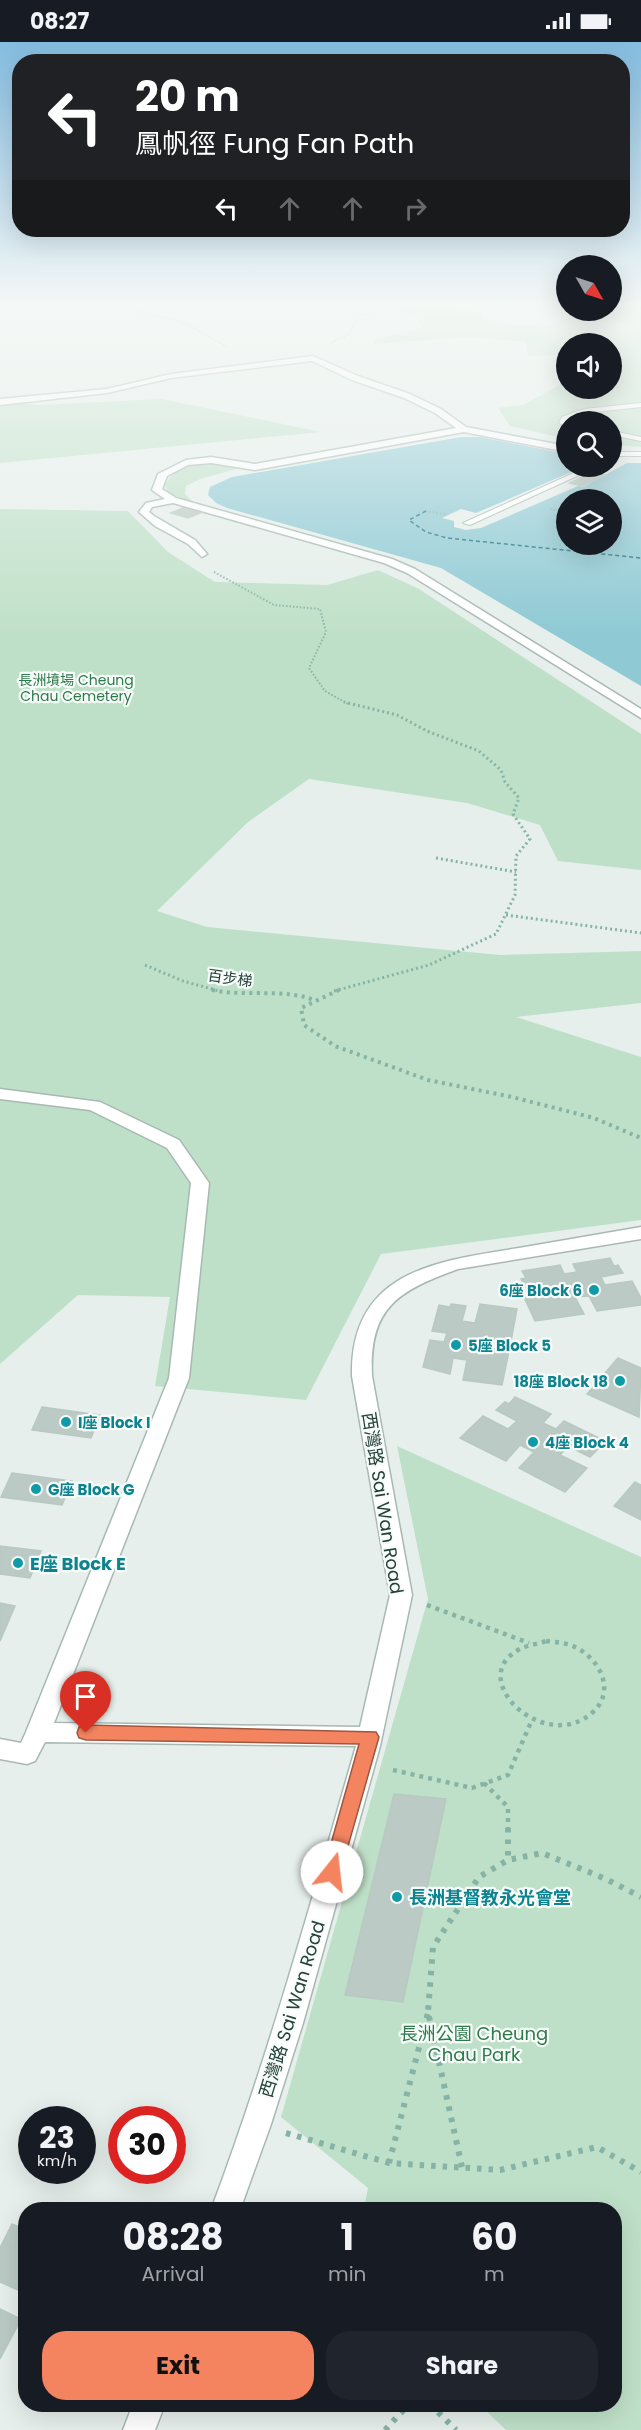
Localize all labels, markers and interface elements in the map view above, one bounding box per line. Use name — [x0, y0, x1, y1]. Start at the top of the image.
text: 08:27 — [30, 6, 89, 37]
text: 20 m — [135, 67, 240, 126]
icon: left — [36, 78, 114, 156]
text: 鳳帆徑 Fung Fan Path — [135, 125, 414, 162]
icon: left — [210, 192, 243, 225]
icon: ahead — [273, 192, 306, 225]
icon: ahead — [336, 192, 369, 225]
icon: right — [399, 192, 432, 225]
north arrow — [556, 255, 622, 321]
map controls — [556, 255, 622, 555]
button: sound — [556, 333, 622, 399]
button: search — [556, 411, 622, 477]
button: layers — [556, 489, 622, 555]
park label: 長洲墳場 Cheung Chau Cemetery — [18, 670, 134, 706]
street label: 百步梯 — [206, 964, 254, 992]
place label: 6座 Block 6 — [499, 1280, 582, 1301]
marker: 6座 Block 6 — [587, 1283, 601, 1297]
place label: 5座 Block 5 — [468, 1335, 551, 1356]
marker: 5座 Block 5 — [449, 1338, 463, 1352]
place label: 18座 Block 18 — [514, 1371, 608, 1392]
marker: 18座 Block 18 — [613, 1374, 627, 1388]
street label: 西灣路 Sai Wan Road — [356, 1410, 410, 1596]
place label: I座 Block I — [78, 1412, 150, 1433]
marker: I座 Block I — [59, 1415, 73, 1429]
place label: 4座 Block 4 — [545, 1432, 629, 1453]
marker: 4座 Block 4 — [526, 1435, 540, 1449]
place label: G座 Block G — [48, 1479, 134, 1500]
marker: G座 Block G — [29, 1482, 43, 1496]
place label: E座 Block E — [30, 1551, 126, 1576]
marker: E座 Block E — [11, 1556, 25, 1570]
pin — [60, 1671, 111, 1733]
icon: arrive — [69, 1680, 102, 1713]
position arrow — [300, 1840, 364, 1904]
place label: 長洲基督教永光會堂 — [409, 1885, 571, 1910]
marker: 長洲基督教永光會堂 — [390, 1890, 404, 1904]
street label: 西灣路 Sai Wan Road — [253, 1918, 331, 2100]
park label: 長洲公園 Cheung Chau Park — [400, 2021, 548, 2067]
speed limit sign: 30 — [108, 2106, 186, 2184]
text: 23 — [39, 2116, 75, 2159]
text: km/h — [37, 2150, 77, 2171]
text: 08:28 — [123, 2212, 224, 2263]
text: 1 — [340, 2212, 354, 2263]
text: 60 — [471, 2212, 517, 2263]
text: Arrival — [142, 2260, 205, 2288]
text: min — [328, 2260, 366, 2288]
text: m — [484, 2260, 504, 2288]
button: Exit — [42, 2331, 314, 2400]
button: Share — [326, 2331, 598, 2400]

